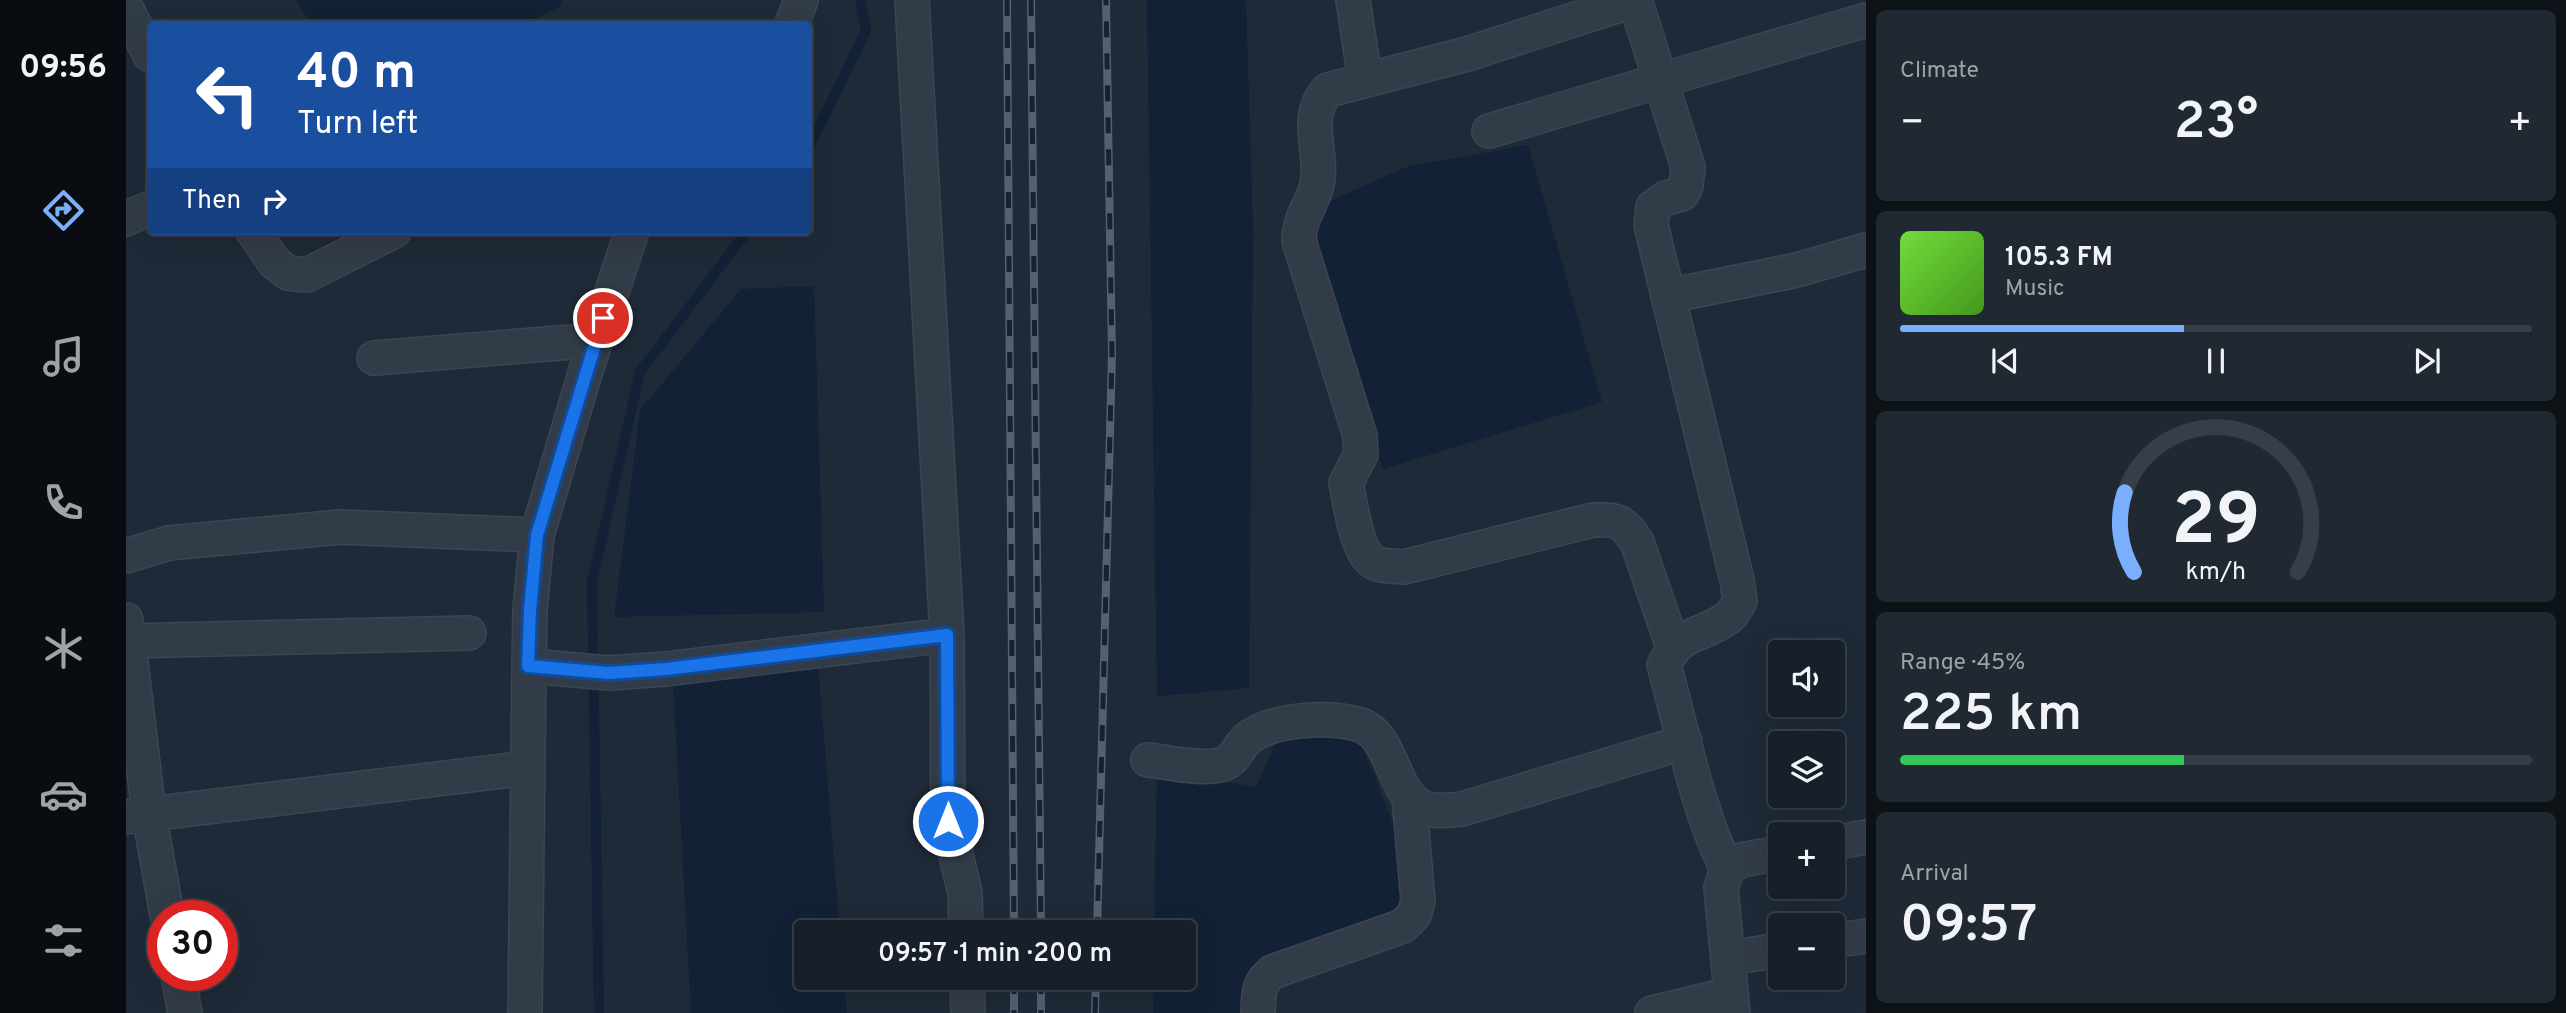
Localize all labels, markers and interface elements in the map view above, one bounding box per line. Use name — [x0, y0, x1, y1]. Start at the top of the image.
text: 40 m — [297, 44, 416, 106]
text: 09:56 — [19, 49, 107, 89]
icon: left — [182, 49, 273, 140]
text: Climate — [1900, 57, 1979, 86]
text: 23° — [2174, 91, 2258, 157]
text: − — [1900, 100, 1925, 149]
text: + — [2507, 100, 2532, 149]
text: Turn left — [297, 105, 418, 145]
icon: right — [255, 182, 293, 220]
text: Then — [182, 185, 241, 218]
icon: directions — [39, 186, 88, 235]
text: 105.3 FM — [2005, 242, 2113, 275]
text: Music — [2005, 275, 2065, 304]
pin — [573, 288, 633, 348]
icon: arrive — [584, 299, 622, 337]
icon: music — [39, 332, 88, 381]
icon: previous — [1986, 342, 2024, 380]
icon: pause — [2197, 342, 2235, 380]
icon: next — [2408, 342, 2446, 380]
icon: phone — [39, 478, 88, 527]
text: 29 — [2171, 479, 2261, 571]
text: km/h — [2186, 557, 2246, 589]
icon: climate — [39, 624, 88, 673]
map controls — [1768, 640, 1845, 990]
button: sound — [1768, 640, 1845, 717]
text: Range · 45% — [1900, 649, 2025, 678]
text: 225 km — [1900, 683, 2082, 749]
button: layers — [1768, 731, 1845, 808]
icon: car — [39, 770, 88, 819]
position arrow — [911, 784, 985, 858]
button: + — [1768, 822, 1845, 899]
text: Arrival — [1900, 860, 1969, 889]
text: 09:57 — [1900, 894, 2037, 960]
speed limit sign: 30 — [147, 900, 238, 991]
button: − — [1768, 913, 1845, 990]
icon: filters — [39, 916, 88, 965]
text: 09:57 · 1 min · 200 m — [878, 938, 1112, 971]

